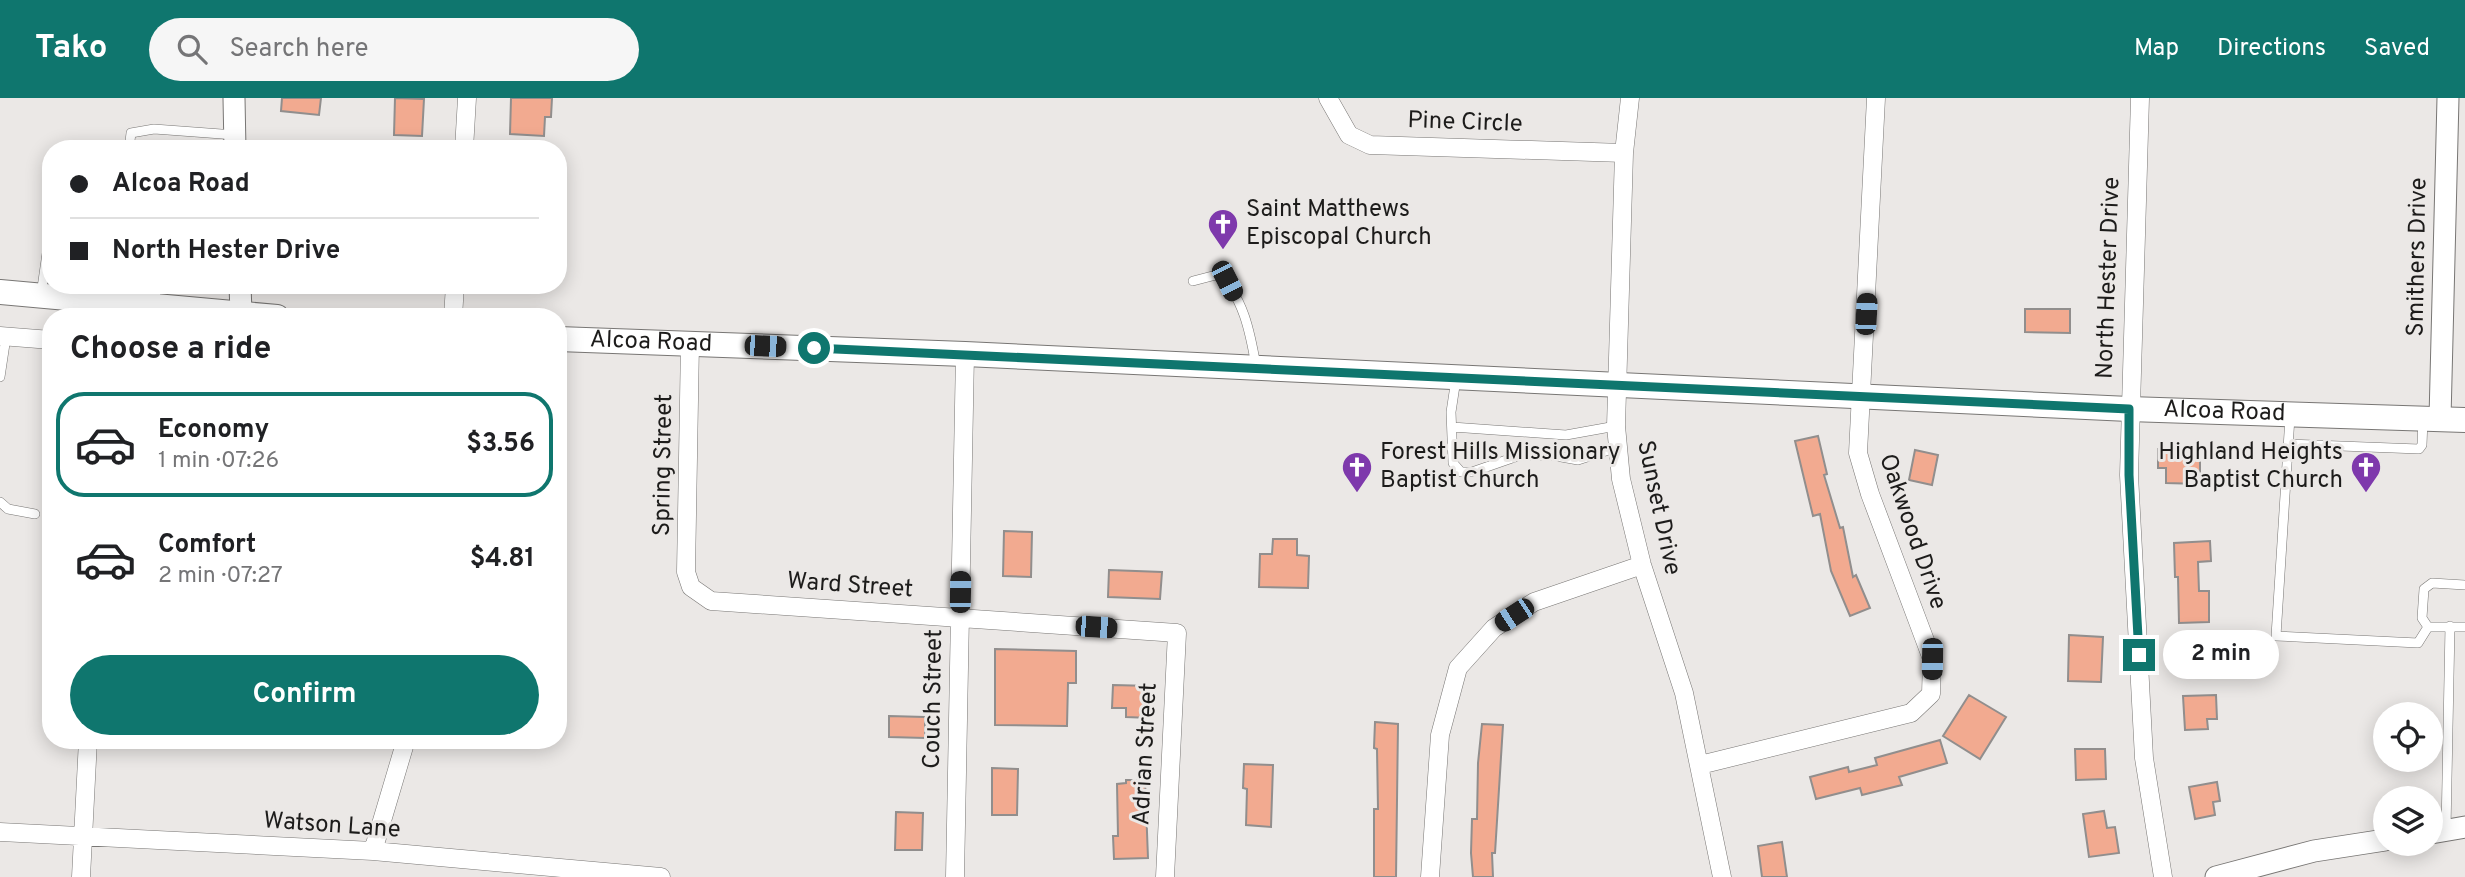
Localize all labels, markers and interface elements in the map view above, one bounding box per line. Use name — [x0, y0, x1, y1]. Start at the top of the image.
search box — [149, 18, 639, 81]
text: Tako — [35, 28, 107, 70]
icon: search — [173, 30, 211, 68]
text: Search here — [229, 33, 368, 66]
text: Map — [2134, 34, 2179, 64]
text: Directions — [2217, 34, 2326, 64]
text: Saved — [2364, 34, 2430, 64]
street label: Pine Circle — [1407, 106, 1523, 140]
text: Alcoa Road — [112, 168, 250, 201]
street label: North Hester Drive — [2090, 176, 2128, 380]
street label: Smithers Drive — [2402, 177, 2434, 337]
place label: Saint Matthews Episcopal Church — [1246, 195, 1432, 253]
church icon: Saint Matthews Episcopal Church — [1206, 207, 1240, 251]
text: North Hester Drive — [112, 235, 340, 268]
car — [1209, 258, 1246, 304]
car — [1855, 292, 1878, 336]
street label: Alcoa Road — [589, 325, 713, 360]
text: Choose a ride — [70, 330, 271, 370]
route start — [798, 332, 830, 364]
car — [744, 335, 787, 357]
street label: Spring Street — [648, 394, 680, 536]
street label: Alcoa Road — [2163, 395, 2286, 429]
icon: car — [74, 413, 137, 476]
text: Economy — [158, 414, 269, 447]
text: $3.56 — [466, 428, 535, 461]
place label: Forest Hills Missionary Baptist Church — [1380, 438, 1620, 496]
street label: Sunset Drive — [1629, 438, 1687, 578]
place label: Highland Heights Baptist Church — [2158, 438, 2343, 496]
text: 1 min · 07:26 — [158, 447, 279, 476]
church icon: Forest Hills Missionary Baptist Church — [1340, 450, 1374, 494]
street label: Oakwood Drive — [1871, 450, 1953, 614]
church icon: Highland Heights Baptist Church — [2349, 450, 2383, 494]
icon: car — [74, 528, 137, 591]
text: Comfort — [158, 529, 256, 562]
text: $4.81 — [470, 543, 535, 576]
text: 2 min · 07:27 — [158, 562, 283, 591]
street label: Ward Street — [786, 567, 914, 605]
car — [950, 571, 971, 613]
car — [1491, 595, 1538, 635]
car — [1075, 615, 1118, 639]
street label: Couch Street — [918, 629, 950, 769]
callout: 2 min — [2164, 630, 2279, 680]
car — [1922, 638, 1943, 680]
route end — [2123, 639, 2155, 671]
text: 2 min — [2191, 640, 2251, 669]
button: Confirm — [70, 655, 539, 735]
street label: Adrian Street — [1127, 682, 1165, 826]
map controls — [2373, 702, 2443, 856]
button: locate — [2373, 702, 2443, 772]
button: layers — [2373, 786, 2443, 856]
street label: Watson Lane — [262, 806, 402, 846]

